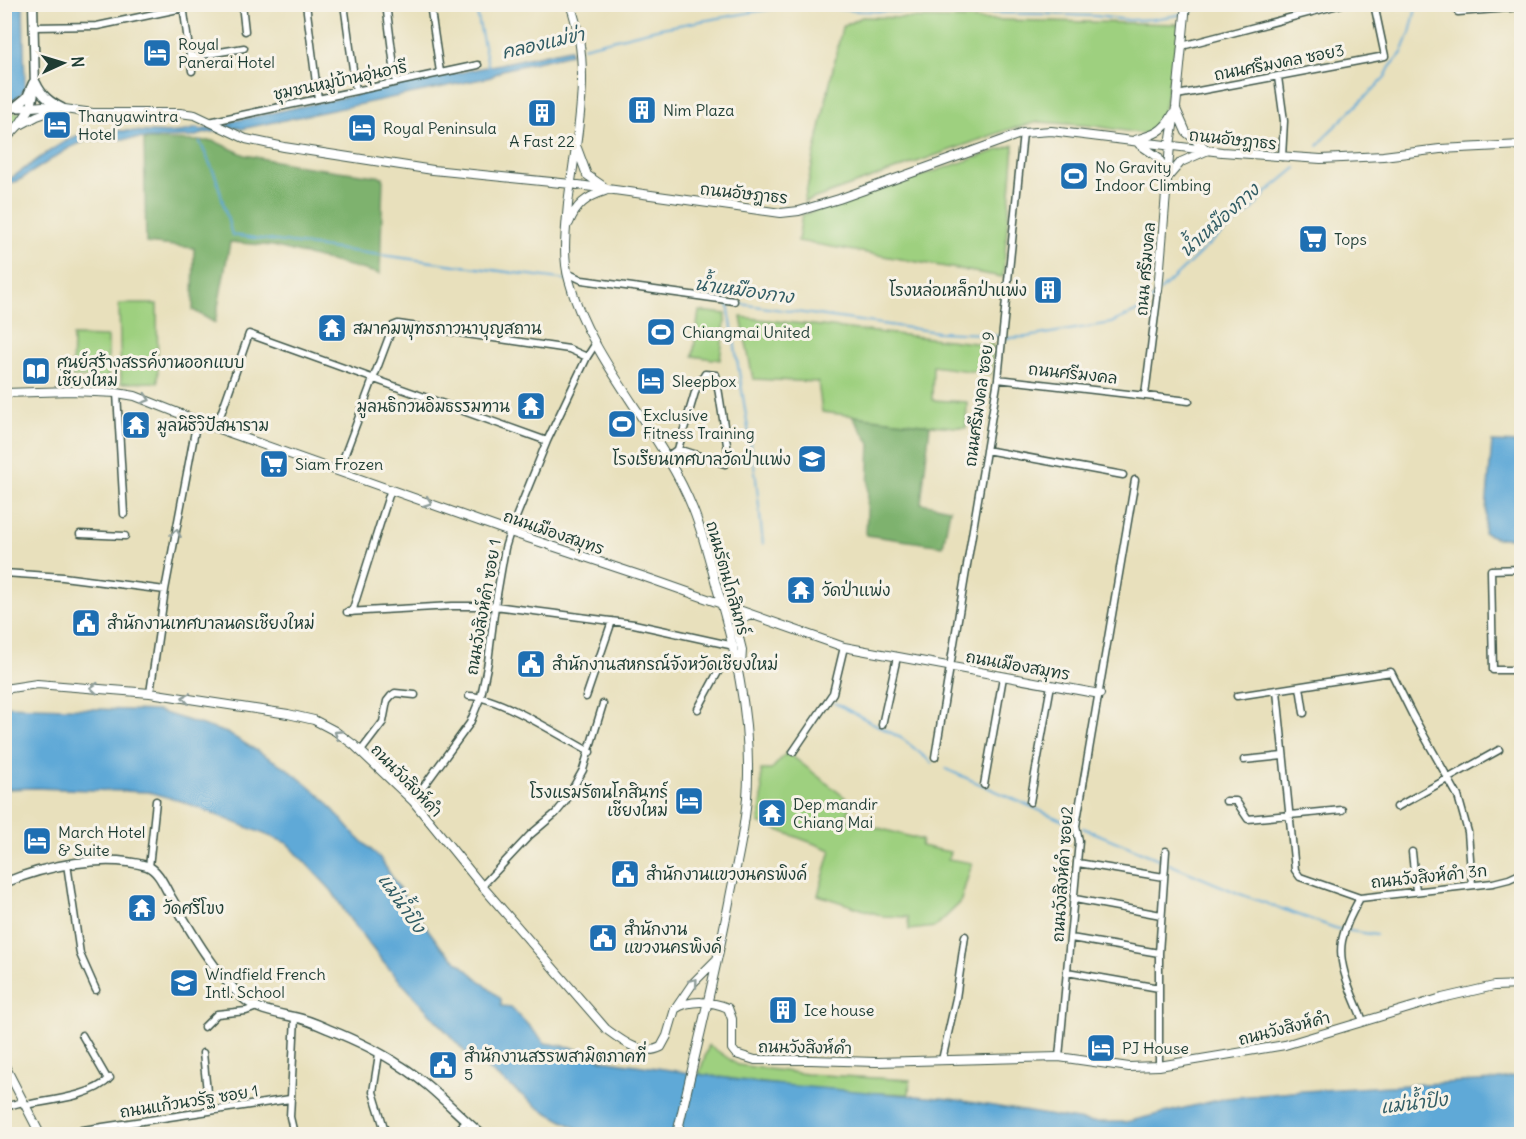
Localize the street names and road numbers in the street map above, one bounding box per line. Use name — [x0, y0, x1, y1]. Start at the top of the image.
street label: ถนนศรีมงคล ซอย3 — [1212, 40, 1346, 84]
street label: ชุมชนหมู่บ้านอุ่นอารี — [271, 55, 410, 107]
street label: ถนนอัษฎาธร — [1188, 124, 1278, 156]
street label: ถนนอัษฎาธร — [699, 178, 789, 210]
street label: ถนน ศรีมงคล — [1131, 221, 1159, 317]
street label: ถนนศรีมงคล ซอย 9 — [960, 330, 998, 468]
street label: ถนนศรีมงคล — [1027, 358, 1119, 388]
street label: ถนนเมืองสมุทร — [500, 504, 607, 561]
street label: ถนนรัตนโกสินทร์ — [702, 518, 755, 638]
street label: ถนนวังสิงห์คำ ซอย 1 — [460, 537, 505, 677]
street label: ถนนเมืองสมุทร — [964, 645, 1072, 687]
street label: ถนนวังสิงห์คำ — [367, 739, 448, 821]
street label: ถนนวังสิงห์คำ ซอย2 — [1046, 805, 1077, 943]
street label: ถนนวังสิงห์คำ 3ก — [1370, 859, 1488, 892]
street label: ถนนวังสิงห์คำ — [1236, 1006, 1332, 1049]
street label: ถนนวังสิงห์คำ — [758, 1035, 852, 1058]
street label: ถนนแก้วนวรัฐ ซอย 1 — [118, 1080, 260, 1124]

